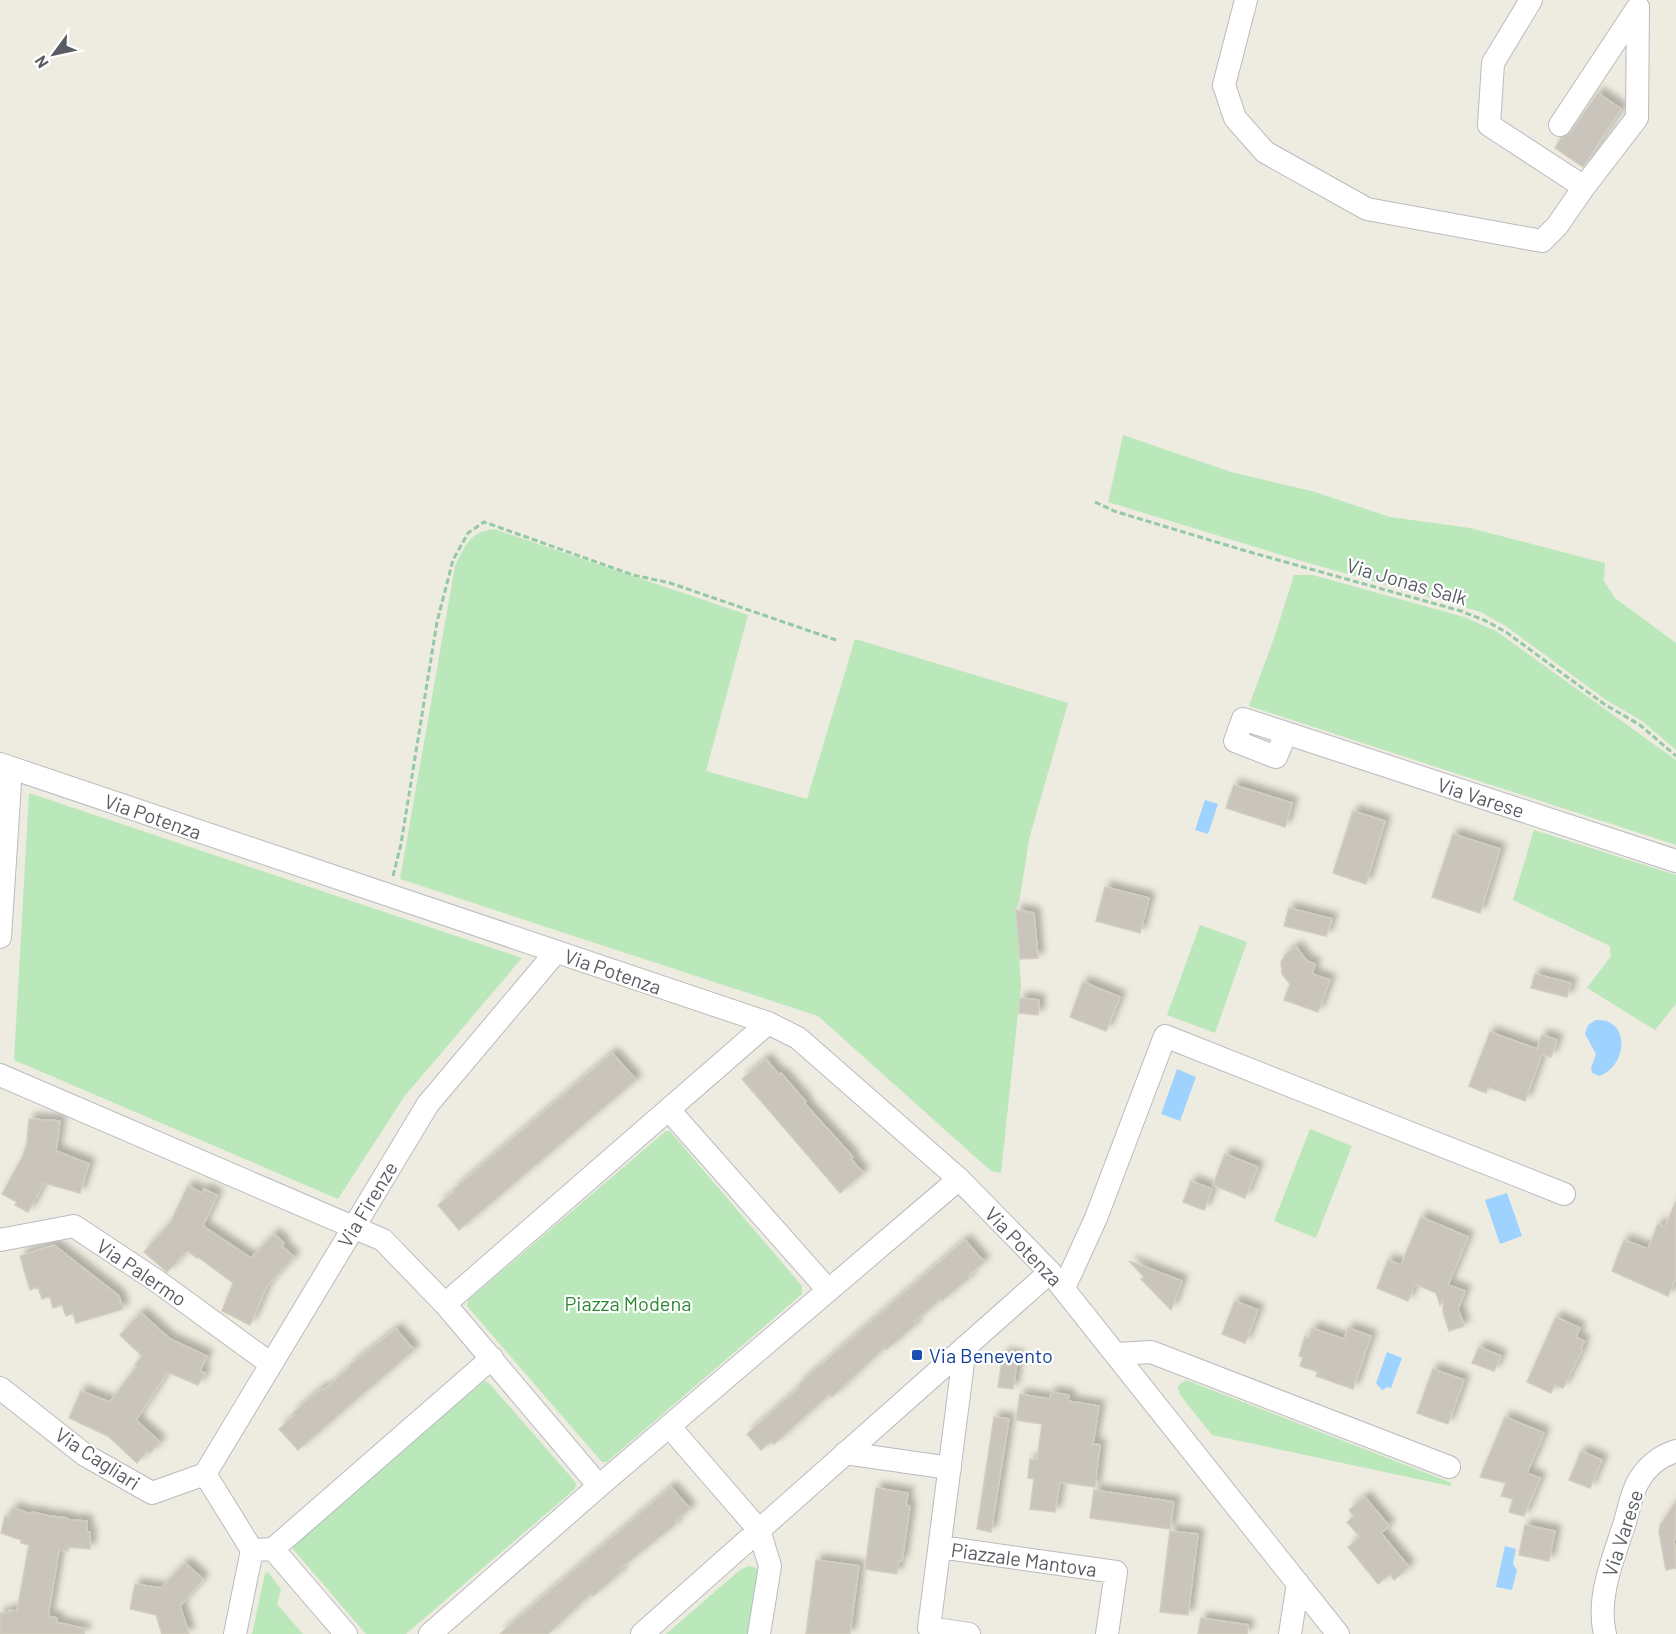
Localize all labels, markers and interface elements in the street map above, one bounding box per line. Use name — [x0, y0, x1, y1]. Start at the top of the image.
north arrow — [24, 24, 84, 84]
text: N — [30, 53, 52, 72]
street label: Via Jonas Salk — [1344, 552, 1470, 610]
street label: Via Varese — [1434, 772, 1528, 822]
street label: Via Potenza — [101, 788, 205, 844]
street label: Via Potenza — [561, 943, 665, 999]
street label: Via Firenze — [332, 1157, 402, 1251]
street label: Via Potenza — [980, 1201, 1068, 1291]
street label: Via Palermo — [93, 1233, 191, 1311]
park label: Piazza Modena — [565, 1291, 691, 1315]
place label: Via Benevento — [929, 1343, 1053, 1367]
marker: Via Benevento — [910, 1348, 924, 1362]
street label: Via Cagliari — [51, 1422, 145, 1494]
street label: Via Varese — [1597, 1486, 1647, 1580]
street label: Piazzale Mantova — [950, 1537, 1098, 1581]

